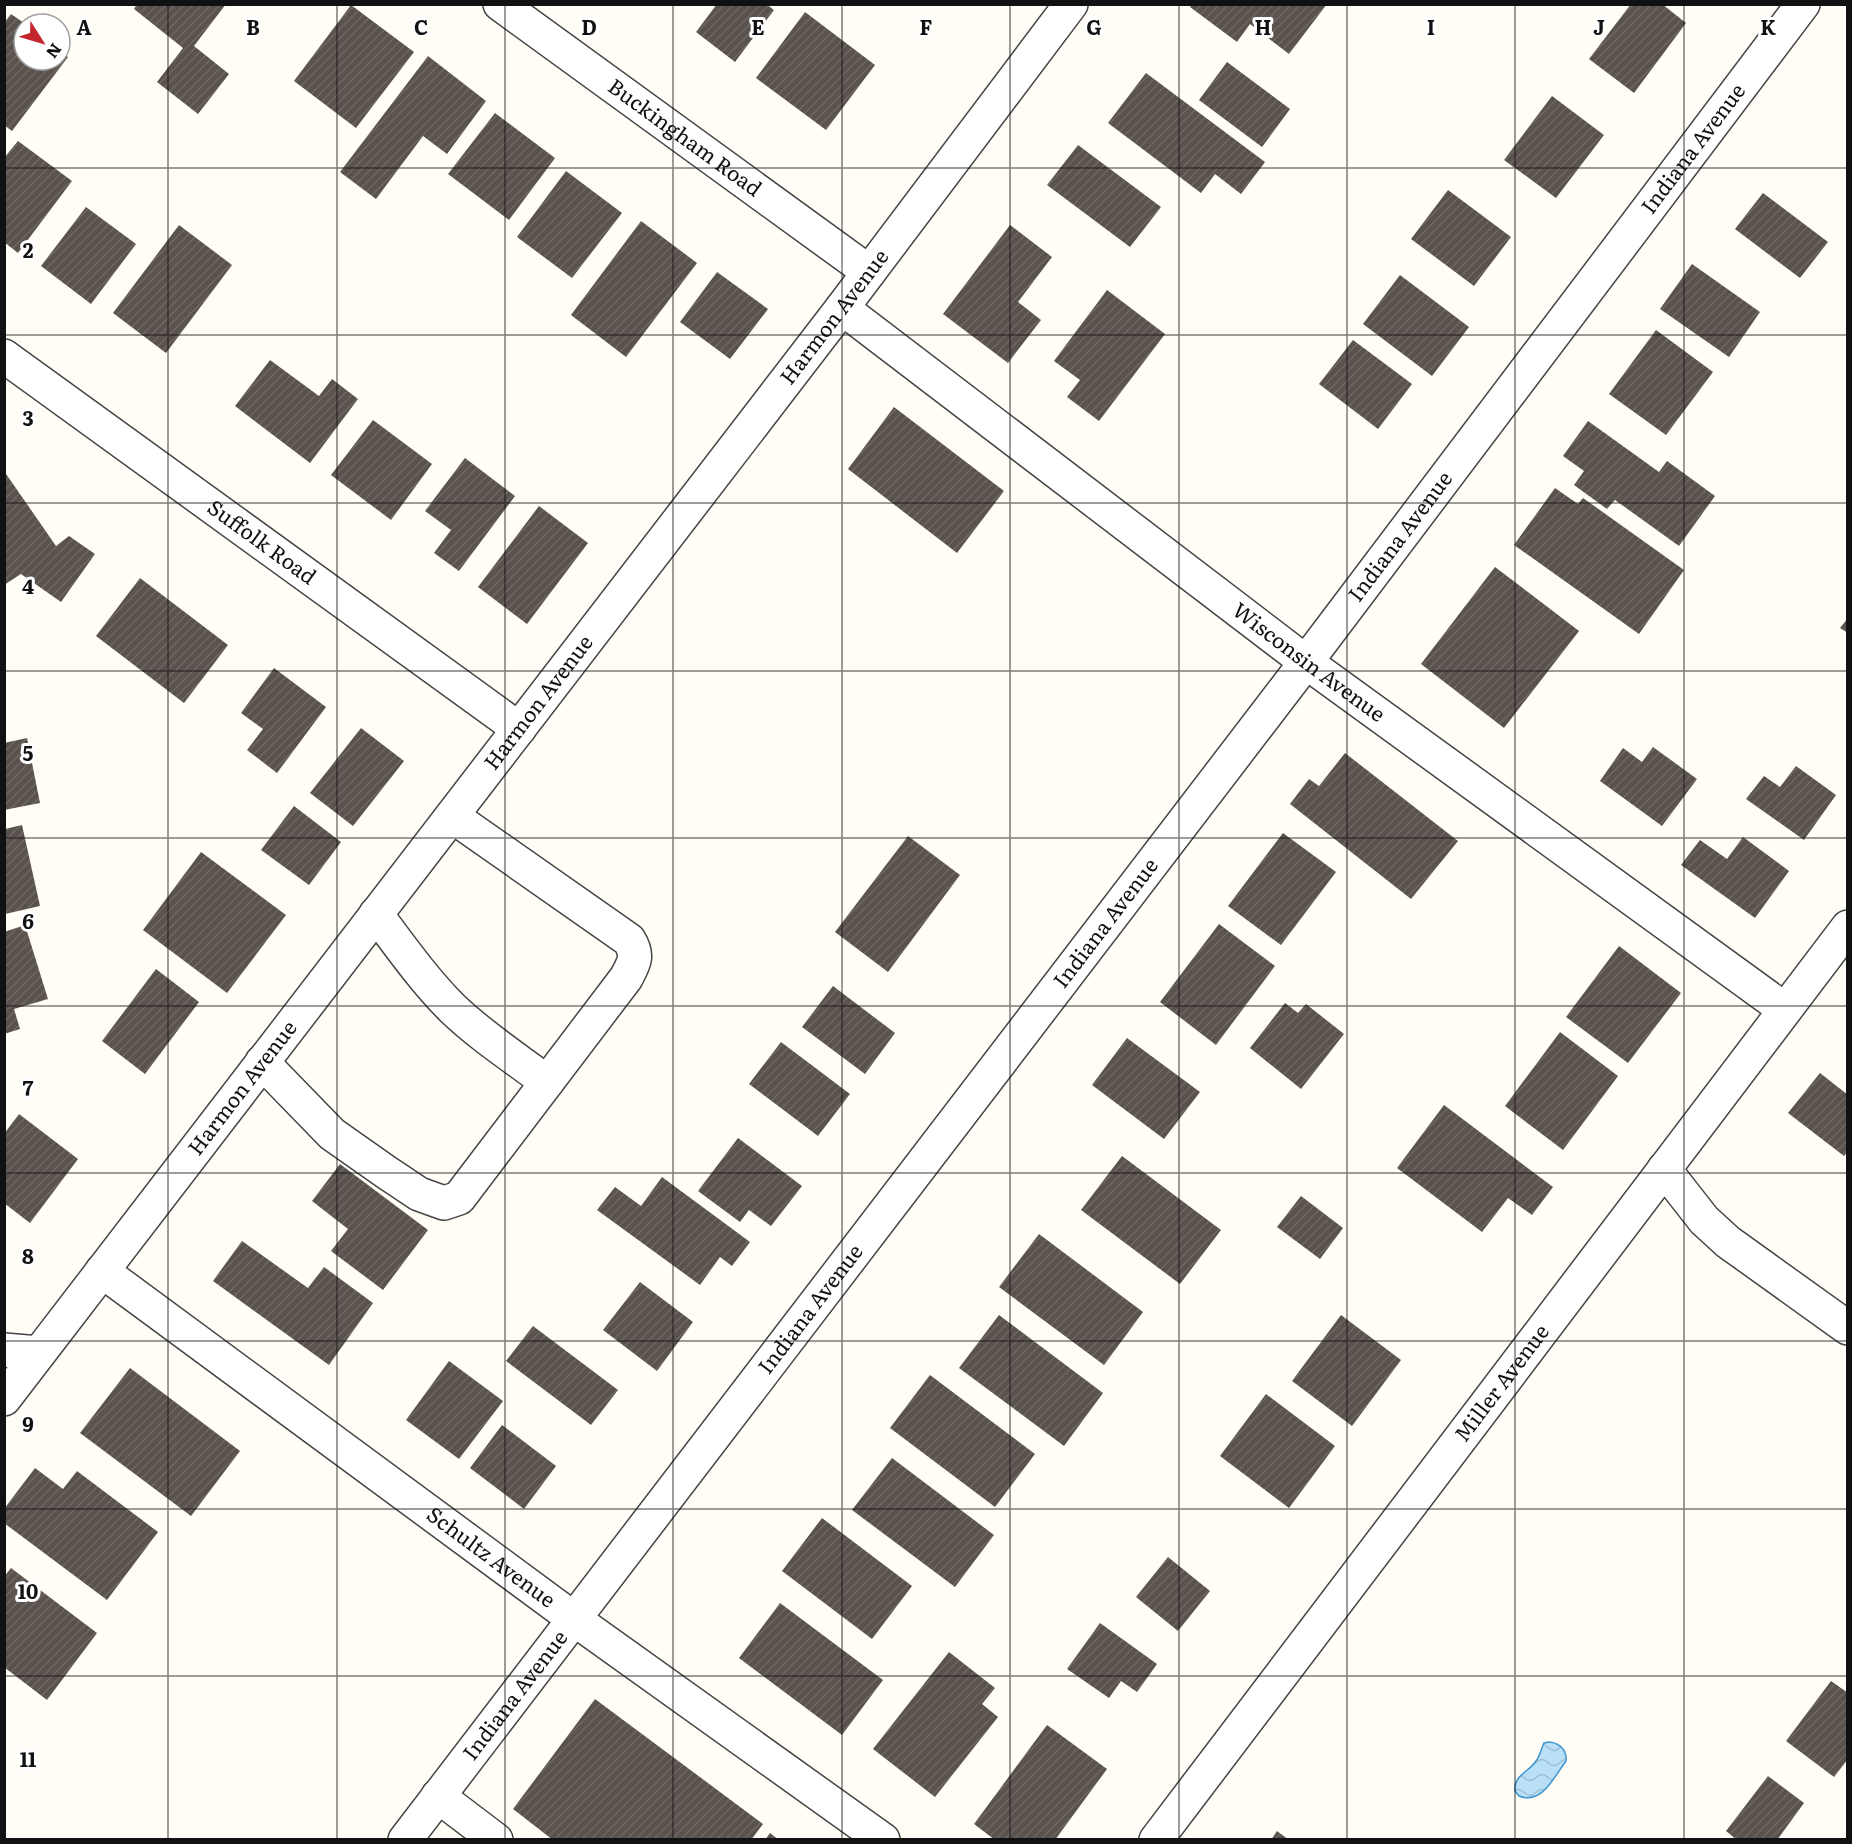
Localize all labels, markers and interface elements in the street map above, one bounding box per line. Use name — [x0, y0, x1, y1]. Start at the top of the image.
text: A — [76, 11, 92, 41]
text: B — [246, 11, 260, 41]
text: C — [414, 11, 428, 41]
text: D — [581, 11, 597, 41]
text: E — [751, 11, 765, 41]
text: F — [920, 11, 933, 41]
text: G — [1086, 11, 1102, 41]
text: H — [1255, 11, 1271, 41]
text: I — [1427, 11, 1435, 41]
text: J — [1593, 11, 1605, 41]
text: K — [1760, 11, 1776, 41]
north arrow — [12, 12, 72, 72]
text: N — [41, 39, 68, 64]
street label: Buckingham Road — [603, 70, 769, 202]
street label: Indiana Avenue — [1632, 76, 1751, 219]
text: 2 — [23, 234, 34, 264]
street label: Harmon Avenue — [771, 241, 894, 390]
text: 3 — [22, 402, 34, 432]
street label: Indiana Avenue — [1339, 463, 1458, 607]
street label: Suffolk Road — [202, 491, 324, 591]
text: 4 — [22, 570, 34, 600]
street label: Wisconsin Avenue — [1227, 593, 1393, 728]
street label: Harmon Avenue — [475, 627, 599, 775]
text: 5 — [23, 737, 34, 767]
street label: Indiana Avenue — [1044, 850, 1164, 993]
text: 6 — [22, 905, 34, 935]
street label: Harmon Avenue — [179, 1012, 303, 1161]
text: 7 — [23, 1072, 34, 1102]
street label: Indiana Avenue — [749, 1236, 869, 1379]
text: 8 — [22, 1240, 34, 1270]
street label: Miller Avenue — [1445, 1316, 1555, 1447]
text: 9 — [22, 1408, 34, 1438]
street label: Schultz Avenue — [421, 1498, 563, 1614]
text: 10 — [18, 1575, 38, 1605]
street label: Indiana Avenue — [454, 1622, 574, 1766]
text: 11 — [20, 1743, 36, 1773]

